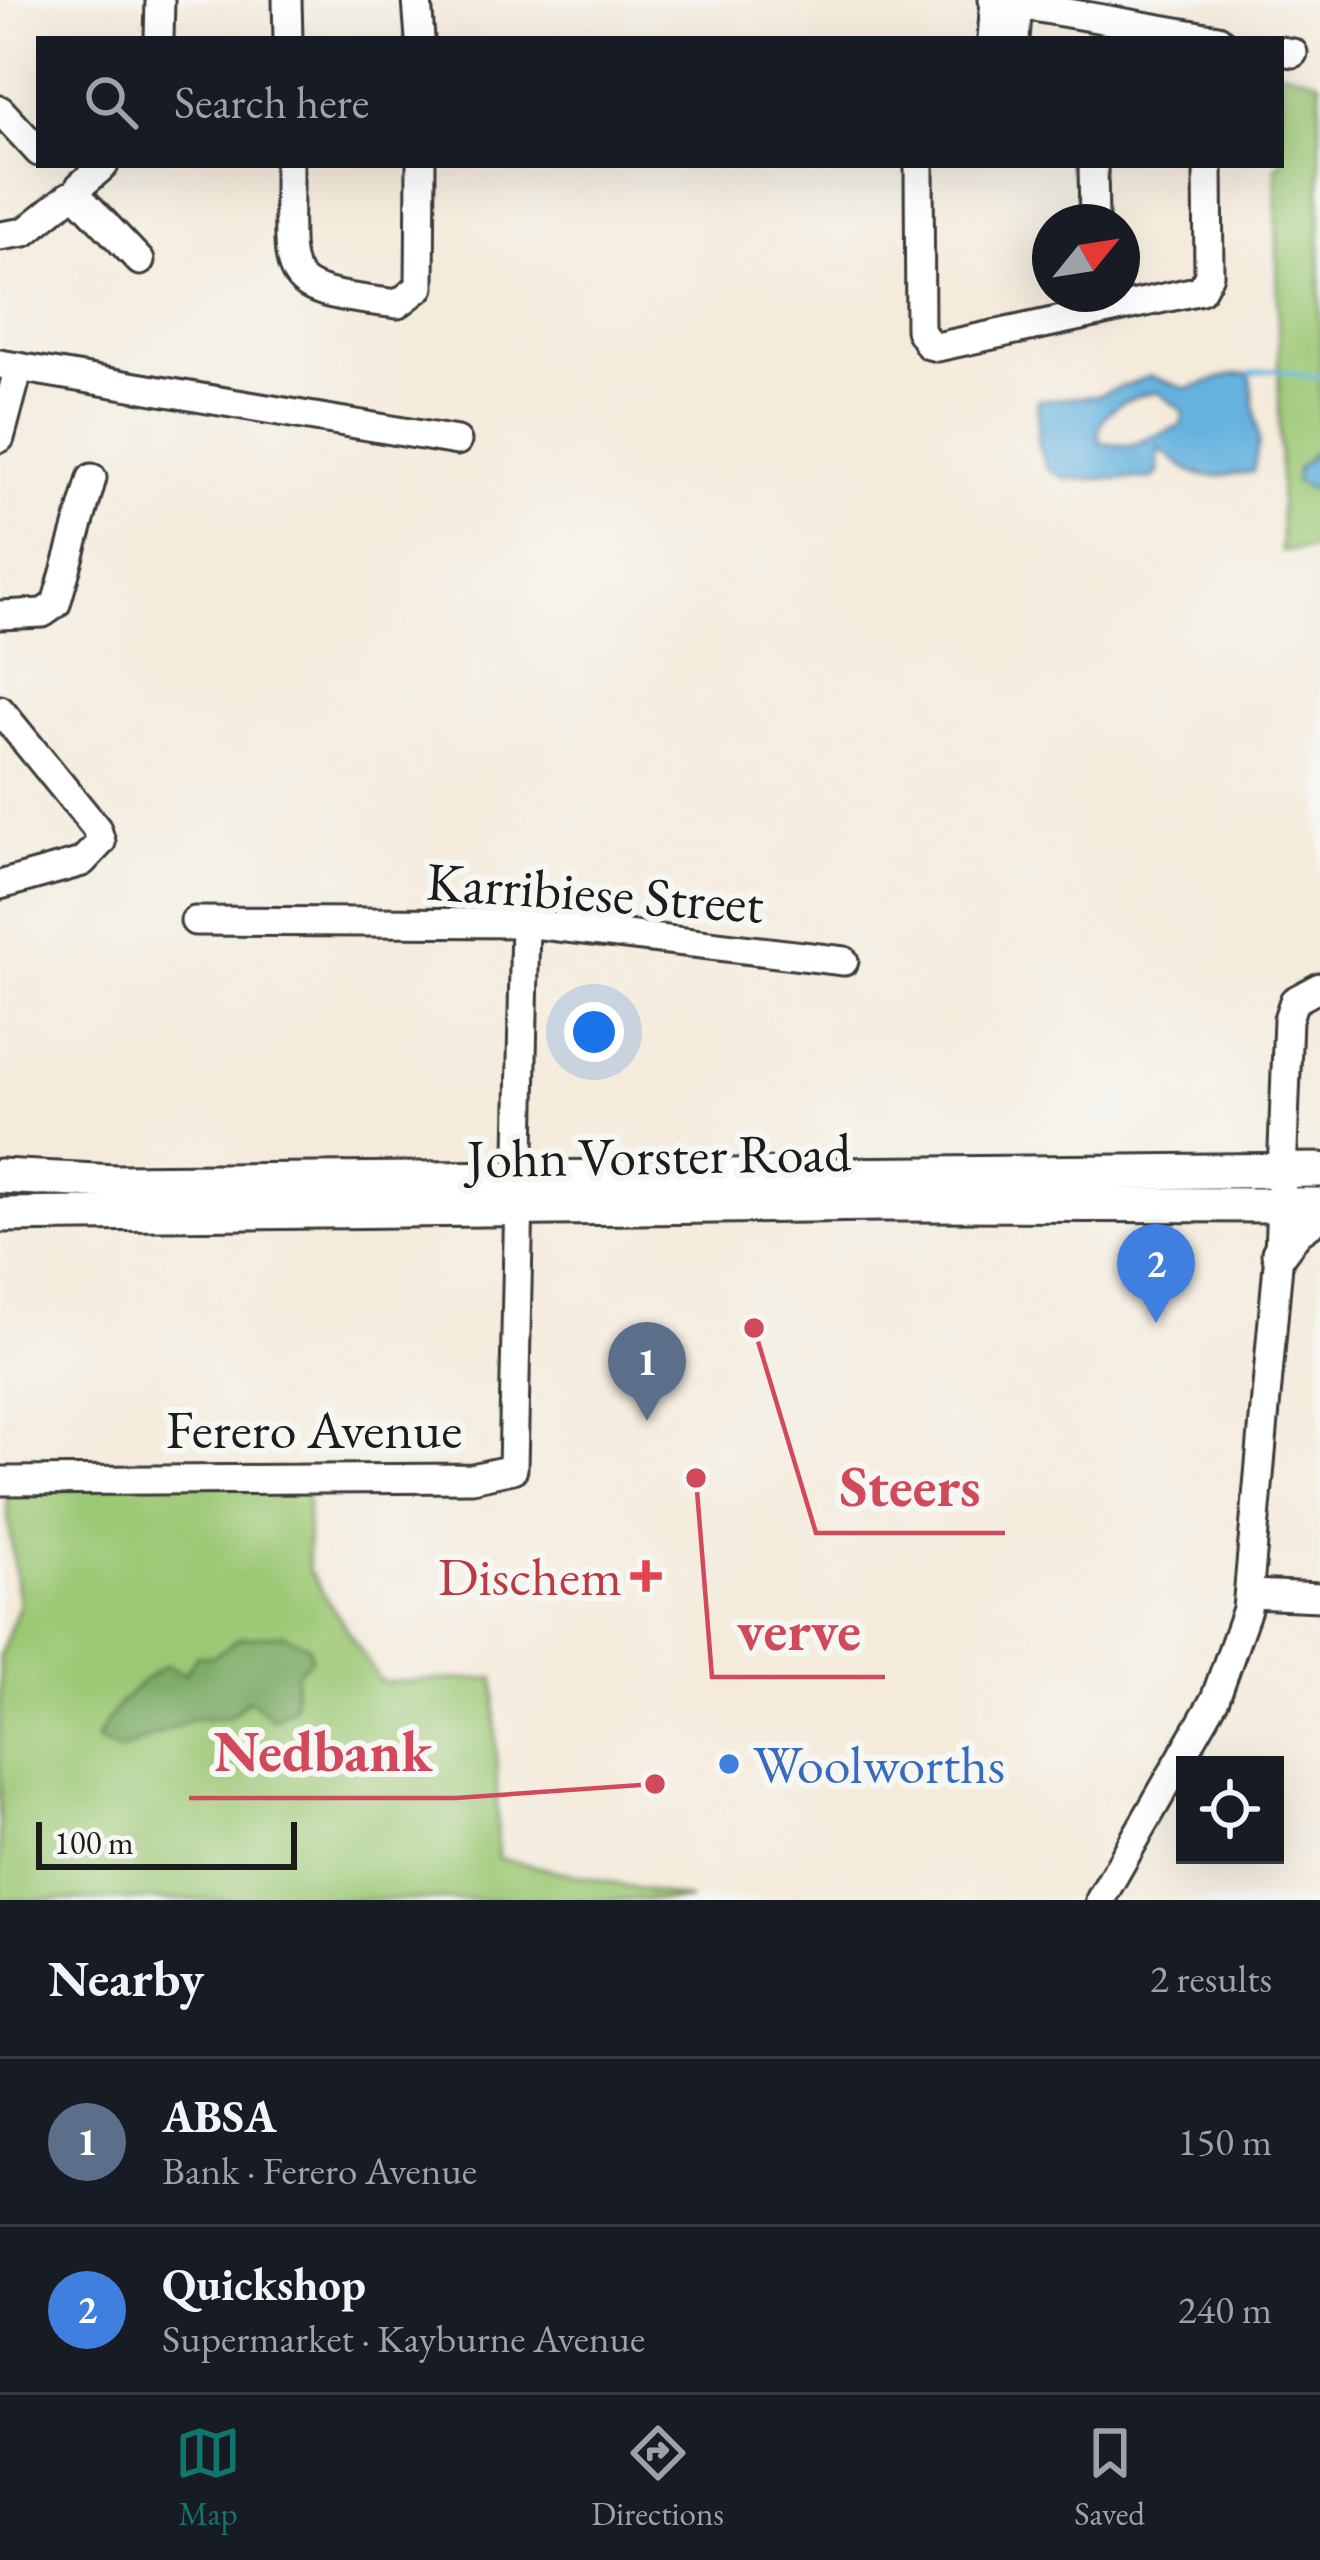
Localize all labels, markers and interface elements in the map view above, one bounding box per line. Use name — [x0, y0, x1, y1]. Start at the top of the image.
search box — [36, 36, 1284, 168]
icon: search — [78, 69, 144, 135]
text: Search here — [174, 73, 369, 131]
north arrow — [1032, 204, 1140, 312]
street label: Karribiese Street — [424, 845, 766, 939]
your location — [564, 1002, 624, 1062]
street label: John Vorster Road — [462, 1117, 852, 1193]
pin: 2 — [1117, 1224, 1195, 1323]
pin: 1 — [608, 1322, 686, 1421]
street label: Ferero Avenue — [166, 1394, 462, 1464]
callout: Steers — [816, 1440, 1005, 1533]
text: Steers — [839, 1449, 981, 1523]
place label: Dischem — [438, 1541, 622, 1611]
marker: Dischem — [633, 1563, 659, 1589]
callout: verve — [712, 1584, 885, 1677]
text: verve — [737, 1593, 861, 1667]
callout: Nedbank — [189, 1705, 456, 1798]
text: Nedbank — [214, 1714, 433, 1788]
place label: Woolworths — [753, 1729, 1005, 1799]
marker: Woolworths — [716, 1751, 742, 1777]
map controls — [1176, 1756, 1284, 1864]
button: locate — [1176, 1756, 1284, 1864]
scale bar — [36, 1816, 297, 1869]
text: 100 m — [54, 1821, 134, 1864]
text: Nearby — [48, 1945, 204, 2011]
text: 2 results — [1150, 1953, 1272, 2004]
text: ABSA — [162, 2087, 277, 2145]
text: 1 — [77, 2116, 97, 2167]
text: 150 m — [1178, 2116, 1272, 2167]
text: Bank · Ferero Avenue — [162, 2145, 477, 2196]
text: Quickshop — [162, 2255, 366, 2313]
text: 2 — [77, 2284, 97, 2335]
text: 240 m — [1178, 2284, 1272, 2335]
text: Supermarket · Kayburne Avenue — [162, 2313, 645, 2364]
tab: Map — [175, 2420, 241, 2535]
tab: Directions — [591, 2420, 724, 2535]
tab: Saved — [1074, 2420, 1145, 2535]

